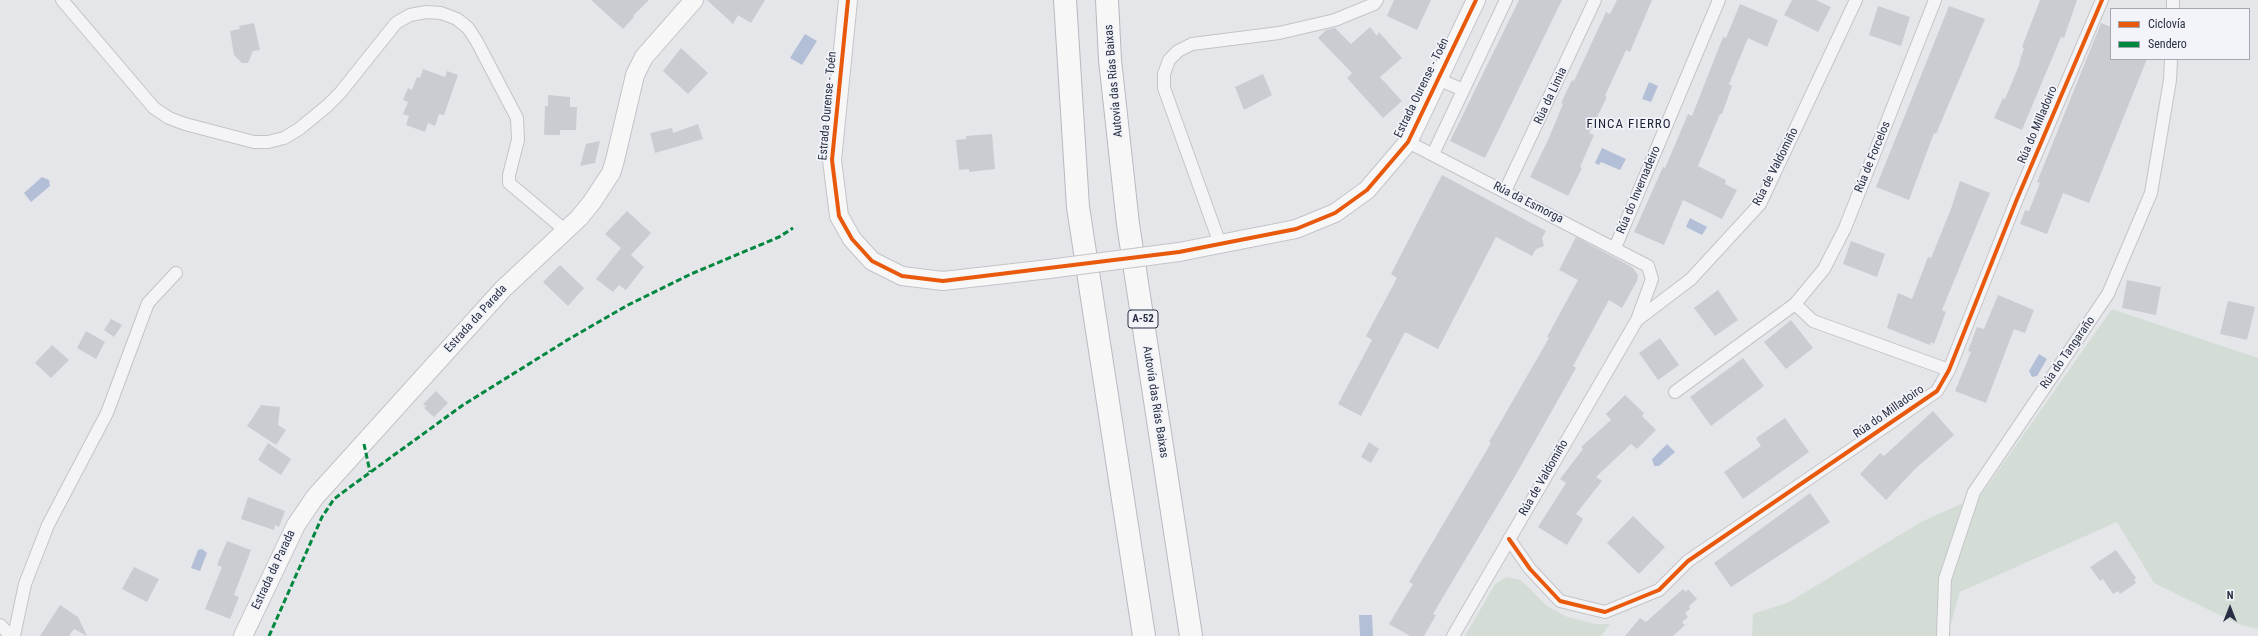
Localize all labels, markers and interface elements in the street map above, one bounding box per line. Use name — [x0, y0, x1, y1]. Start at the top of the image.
legend — [2110, 8, 2250, 60]
text: Ciclovía — [2148, 17, 2186, 31]
street label: Autovía das Rías Baixas — [1102, 24, 1126, 138]
street label: Estrada Ourense - Toén — [1392, 36, 1452, 140]
text: Sendero — [2148, 37, 2187, 51]
street label: Estrada Ourense - Toén — [816, 51, 840, 161]
street label: Rúa da Limia — [1532, 65, 1570, 127]
street label: Rúa do Milladoiro — [2015, 84, 2061, 166]
district label: FINCA FIERRO — [1587, 117, 1671, 133]
street label: Rúa de Forcelos — [1852, 119, 1894, 195]
street label: Rúa de Valdomiño — [1750, 126, 1802, 208]
street label: Rúa do Invernadeiro — [1614, 144, 1664, 236]
street label: Rúa da Esmorga — [1491, 179, 1565, 227]
street label: Estrada da Parada — [442, 282, 510, 356]
road number: A-52 — [1128, 310, 1158, 328]
street label: Rúa do Tangaraño — [2038, 314, 2098, 392]
street label: Autovía das Rías Baixas — [1139, 345, 1171, 459]
street label: Rúa do Milladoiro — [1851, 382, 1927, 442]
street label: Rúa de Valdomiño — [1516, 437, 1572, 519]
street label: Estrada da Parada — [249, 528, 299, 612]
north arrow — [2210, 588, 2250, 628]
text: N — [2227, 589, 2233, 602]

